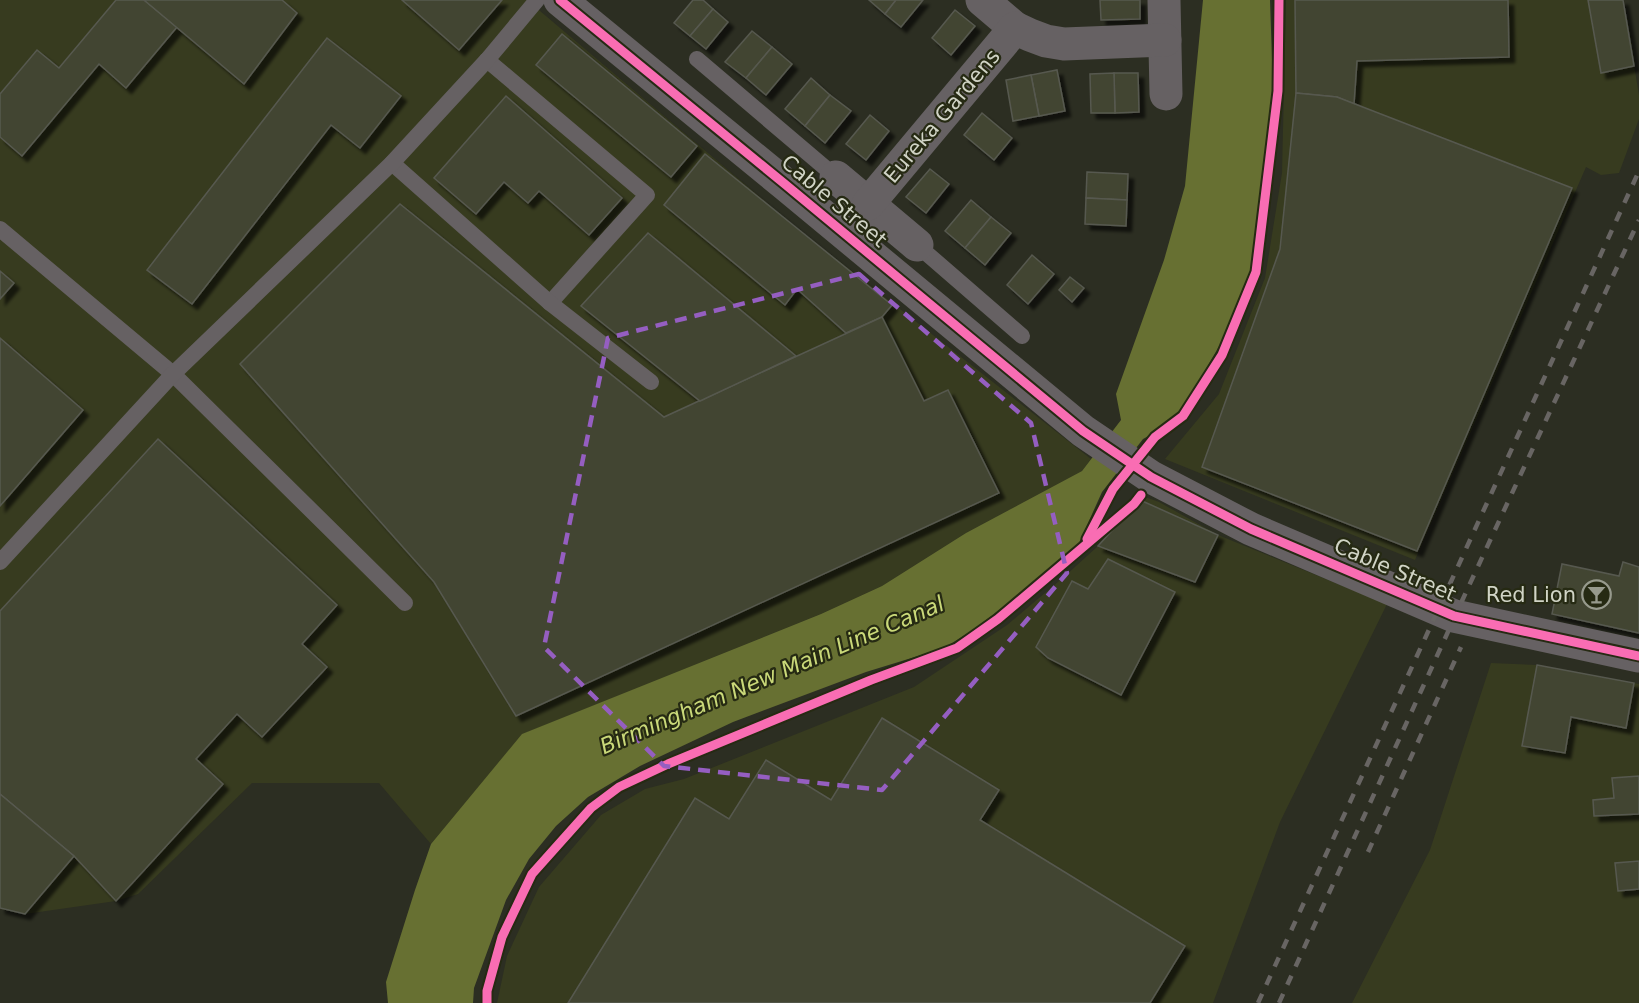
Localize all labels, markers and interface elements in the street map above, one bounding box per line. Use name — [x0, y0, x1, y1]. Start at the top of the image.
street label: Eureka Gardens — [879, 44, 1005, 188]
street label: Cable Street — [776, 150, 892, 252]
street label: Cable Street — [1330, 534, 1460, 606]
bar icon: Red Lion — [1581, 579, 1613, 611]
place label: Red Lion — [1486, 583, 1576, 607]
water label: Birmingham New Main Line Canal — [596, 591, 948, 759]

